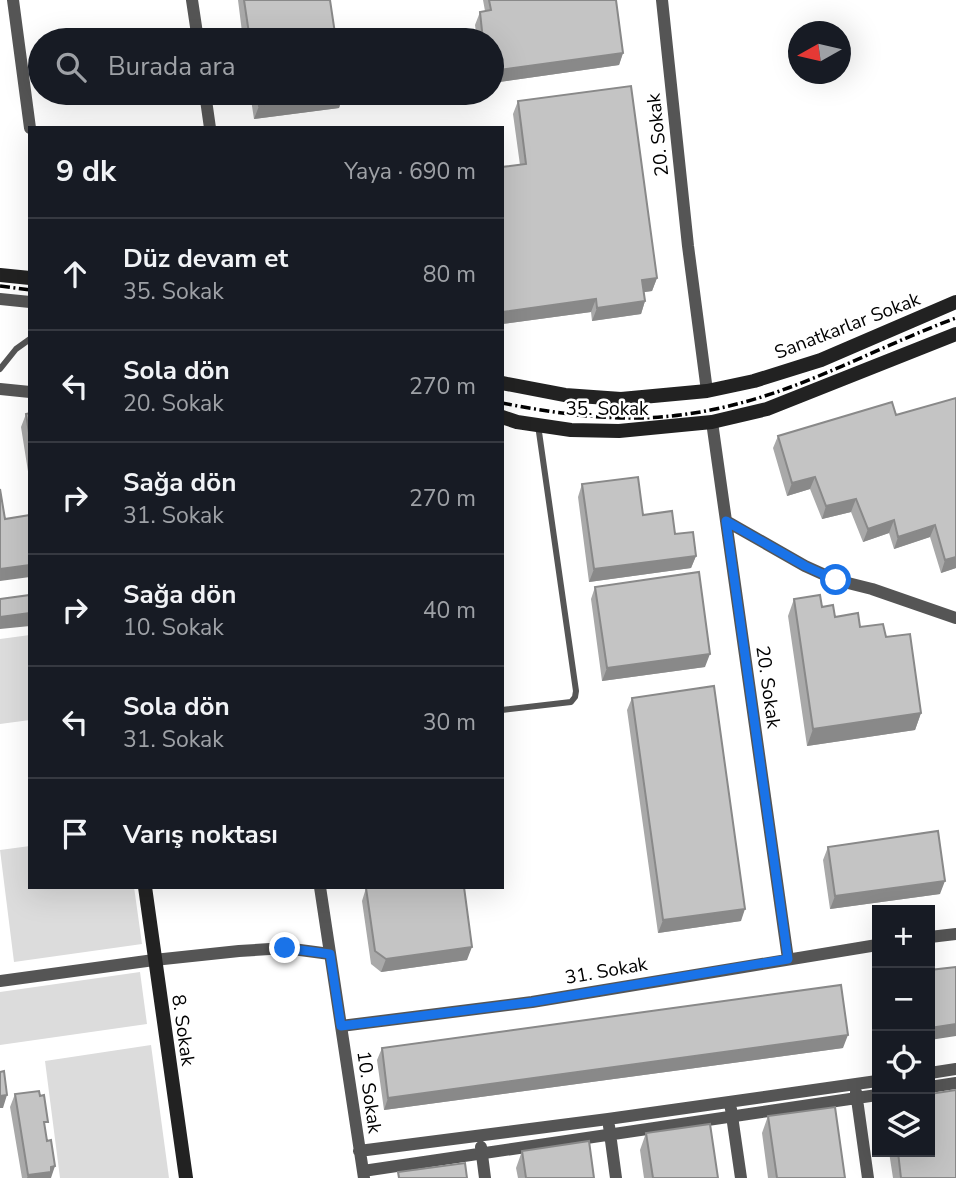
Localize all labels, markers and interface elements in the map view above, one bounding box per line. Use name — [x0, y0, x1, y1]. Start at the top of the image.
north arrow — [788, 21, 851, 84]
search box — [28, 28, 504, 105]
icon: search — [52, 48, 90, 86]
text: Burada ara — [108, 49, 235, 84]
street label: 20. Sokak — [641, 92, 675, 178]
text: 9 dk — [56, 151, 116, 192]
text: Yaya · 690 m — [344, 156, 476, 187]
text: Düz devam et — [123, 241, 288, 276]
icon: ahead — [56, 255, 94, 293]
text: 80 m — [423, 259, 476, 290]
text: 35. Sokak — [123, 276, 224, 307]
street label: Sanatkarlar Sokak — [771, 286, 924, 366]
text: Sola dön — [123, 353, 230, 388]
icon: left — [56, 367, 94, 405]
text: 270 m — [409, 371, 476, 402]
text: 20. Sokak — [123, 388, 224, 419]
street label: 35. Sokak — [565, 396, 649, 422]
text: Sağa dön — [123, 465, 236, 500]
icon: right — [56, 479, 94, 517]
text: 270 m — [409, 483, 476, 514]
text: 31. Sokak — [123, 500, 224, 531]
route start — [820, 564, 851, 595]
text: Sağa dön — [123, 577, 236, 612]
icon: right — [56, 591, 94, 629]
text: 40 m — [423, 595, 476, 626]
text: 10. Sokak — [123, 612, 224, 643]
street label: 20. Sokak — [749, 644, 787, 731]
text: Sola dön — [123, 689, 230, 724]
icon: left — [56, 703, 94, 741]
text: 30 m — [423, 707, 476, 738]
text: 31. Sokak — [123, 724, 224, 755]
icon: arrive — [56, 815, 94, 853]
text: Varış noktası — [123, 817, 278, 852]
map controls — [872, 905, 935, 1157]
button: + — [872, 905, 935, 968]
route end — [269, 932, 300, 963]
street label: 31. Sokak — [563, 951, 650, 991]
button: − — [872, 968, 935, 1031]
street label: 8. Sokak — [165, 993, 201, 1068]
button: locate — [872, 1031, 935, 1094]
street label: 10. Sokak — [350, 1049, 388, 1136]
button: layers — [872, 1094, 935, 1157]

